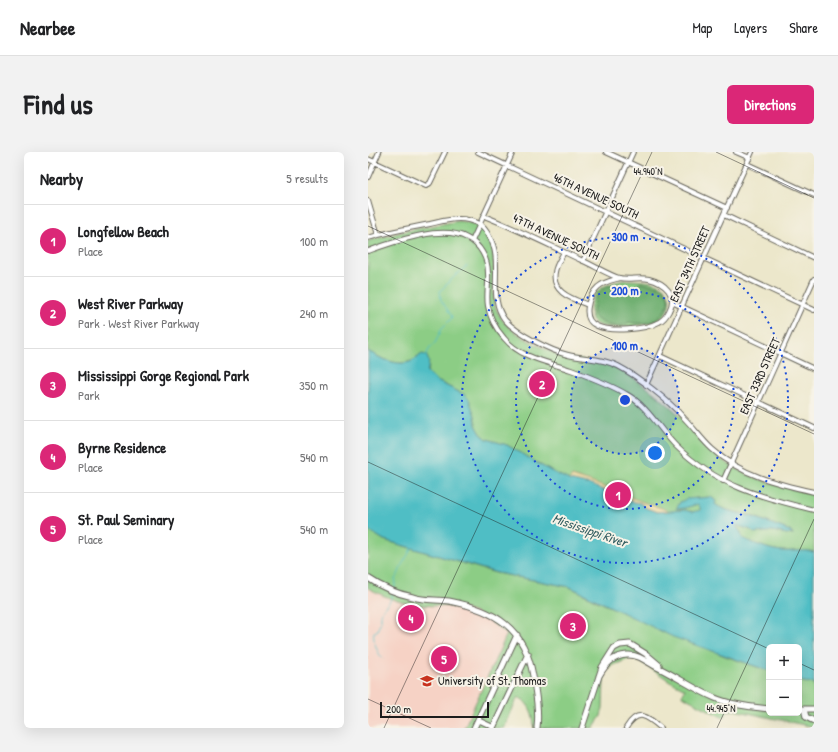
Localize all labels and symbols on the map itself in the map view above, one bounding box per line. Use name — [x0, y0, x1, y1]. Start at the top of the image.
text: 44.940°N — [633, 165, 663, 178]
street label: 46TH AVENUE SOUTH — [551, 168, 642, 223]
street label: 47TH AVENUE SOUTH — [510, 209, 602, 264]
street label: EAST 34TH STREET — [665, 223, 714, 305]
text: 300 m — [611, 228, 639, 245]
text: 200 m — [611, 282, 639, 299]
street label: EAST 33RD STREET — [735, 334, 784, 417]
text: 100 m — [612, 337, 638, 354]
pin: 2 — [529, 369, 555, 399]
centre of rings — [618, 393, 632, 407]
your location — [645, 443, 665, 463]
pin: 1 — [605, 480, 631, 510]
water label: Mississippi River — [550, 509, 632, 553]
pin: 4 — [398, 603, 424, 633]
pin: 3 — [560, 611, 586, 641]
pin: 5 — [431, 644, 457, 674]
place label: University of St. Thomas — [438, 672, 546, 689]
school or university icon: University of St. Thomas — [419, 673, 435, 689]
scale bar — [380, 700, 489, 719]
text: 44.945°N — [707, 702, 735, 715]

